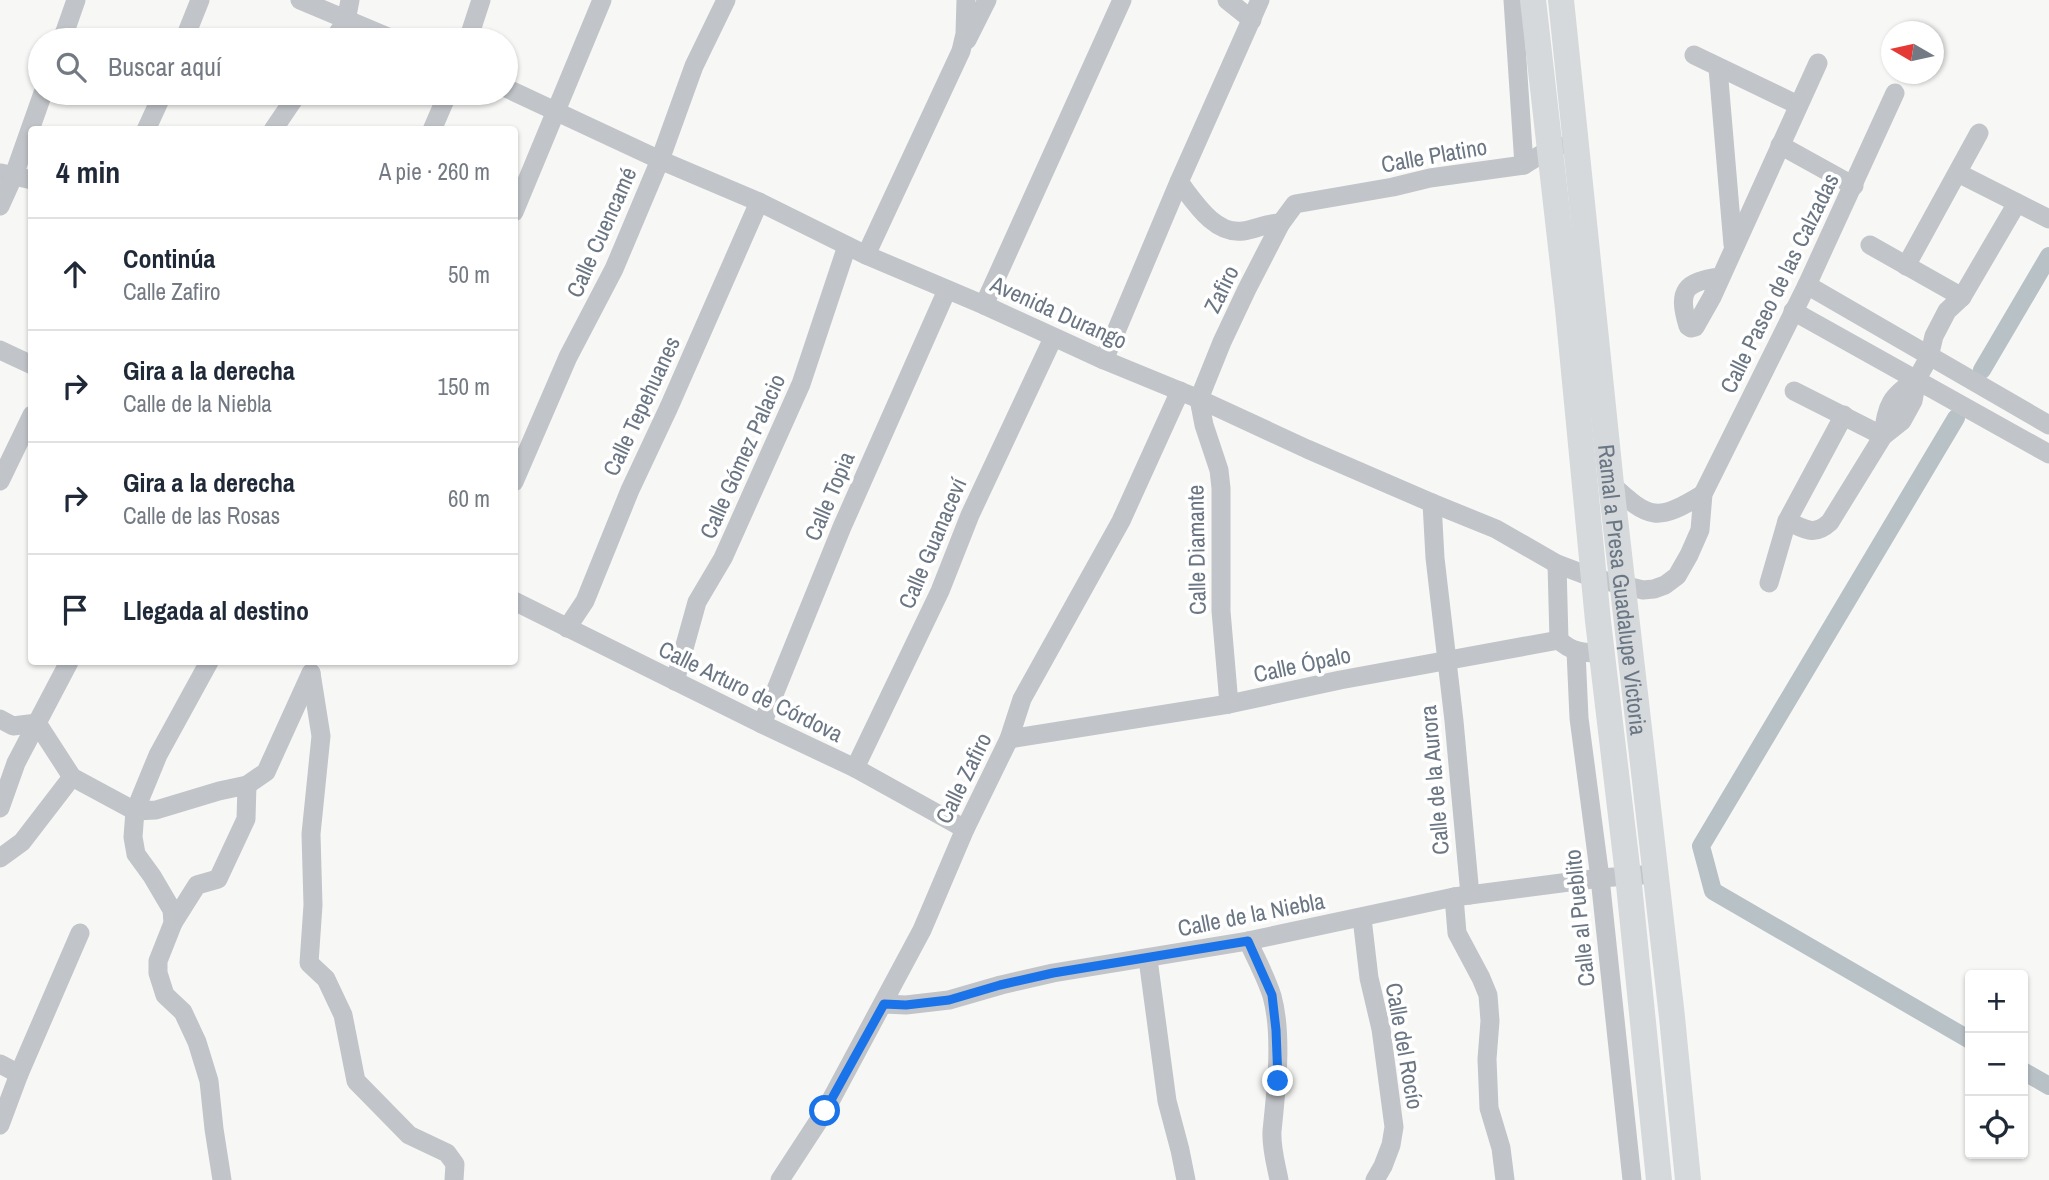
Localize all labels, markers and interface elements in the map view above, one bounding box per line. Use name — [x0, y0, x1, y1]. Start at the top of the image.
north arrow — [1881, 21, 1944, 84]
search box — [28, 28, 518, 105]
icon: search — [52, 48, 90, 86]
text: Buscar aquí — [108, 49, 222, 84]
street label: Calle Platino — [1379, 130, 1489, 180]
text: 4 min — [56, 152, 120, 192]
text: A pie · 260 m — [379, 156, 490, 187]
street label: Calle Cuencamé — [558, 162, 644, 302]
street label: Calle Paseo de las Calzadas — [1712, 168, 1846, 398]
text: Continúa — [123, 241, 215, 276]
icon: ahead — [56, 255, 94, 293]
text: 50 m — [448, 259, 490, 290]
street label: Zafiro — [1196, 260, 1246, 318]
street label: Avenida Durango — [985, 268, 1132, 356]
text: Calle Zafiro — [123, 276, 220, 307]
street label: Calle Tepehuanes — [595, 331, 687, 481]
text: Gira a la derecha — [123, 353, 295, 388]
icon: right — [56, 367, 94, 405]
street label: Calle Gómez Palacio — [692, 369, 792, 543]
text: 150 m — [438, 371, 490, 402]
text: Calle de la Niebla — [123, 388, 272, 419]
street label: Ramal a Presa Guadalupe Victoria — [1591, 443, 1655, 737]
street label: Calle Topia — [796, 446, 862, 545]
text: Gira a la derecha — [123, 465, 295, 500]
street label: Calle Guanaceví — [890, 472, 974, 613]
icon: right — [56, 479, 94, 517]
text: 60 m — [448, 483, 490, 514]
street label: Calle Diamante — [1179, 485, 1213, 615]
text: Calle de las Rosas — [123, 500, 280, 531]
icon: arrive — [56, 591, 94, 629]
text: Llegada al destino — [123, 593, 309, 628]
street label: Calle Arturo de Córdova — [654, 633, 849, 749]
street label: Calle Ópalo — [1251, 639, 1353, 689]
street label: Calle de la Aurora — [1412, 703, 1456, 856]
street label: Calle Zafiro — [928, 727, 998, 829]
street label: Calle al Pueblito — [1556, 848, 1602, 988]
street label: Calle de la Niebla — [1175, 884, 1328, 943]
map controls — [1965, 970, 2028, 1159]
button: + — [1965, 970, 2028, 1033]
street label: Calle del Rocío — [1379, 980, 1431, 1112]
button: − — [1965, 1033, 2028, 1096]
route end — [1262, 1065, 1293, 1096]
route start — [809, 1095, 840, 1126]
button: locate — [1965, 1096, 2028, 1159]

